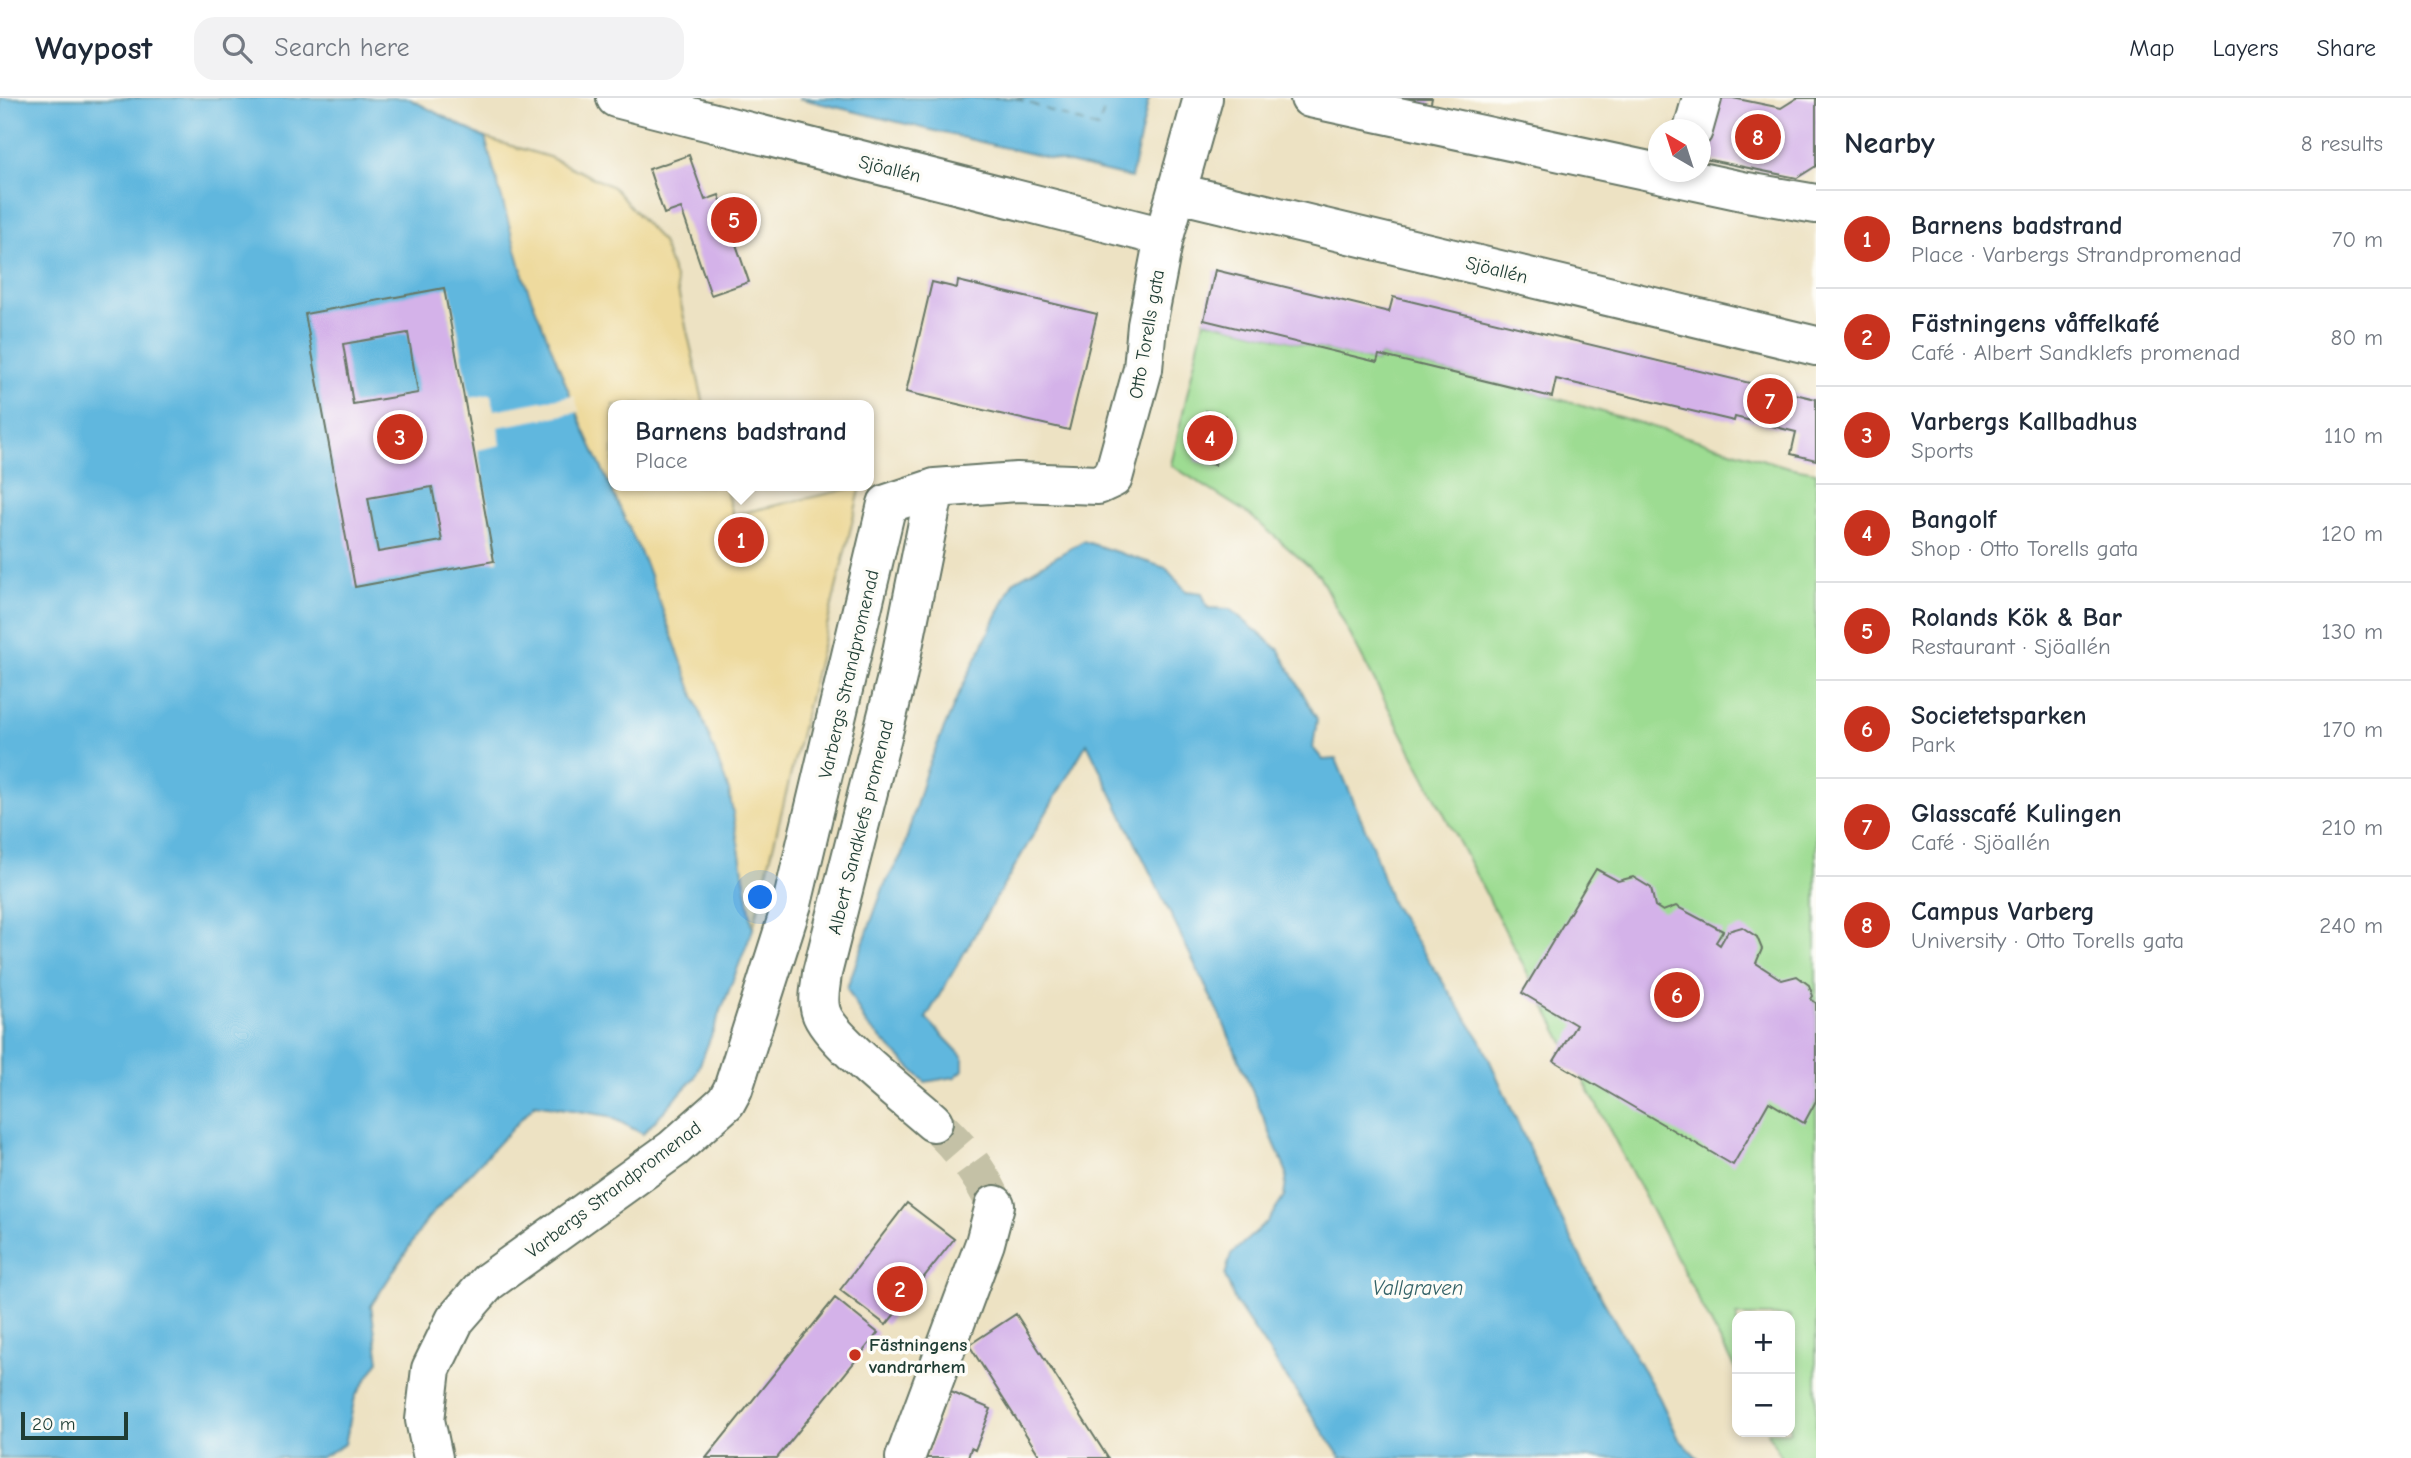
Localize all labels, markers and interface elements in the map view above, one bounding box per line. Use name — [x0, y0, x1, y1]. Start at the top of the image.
search box — [194, 17, 684, 80]
text: Waypost — [35, 29, 152, 67]
icon: search — [218, 29, 256, 67]
text: Search here — [274, 33, 410, 63]
text: Map — [2129, 34, 2175, 62]
text: Layers — [2213, 34, 2278, 62]
text: Share — [2316, 34, 2376, 62]
pin: 8 — [1735, 111, 1781, 163]
north arrow — [1648, 119, 1711, 182]
text: Nearby — [1844, 126, 1935, 161]
text: 8 results — [2301, 130, 2383, 157]
street label: Sjöallén — [856, 151, 923, 187]
pin: 5 — [711, 194, 757, 246]
text: Barnens badstrand — [1911, 211, 2122, 241]
text: 1 — [1862, 226, 1872, 253]
text: 70 m — [2331, 226, 2383, 253]
text: Place · Varbergs Strandpromenad — [1911, 241, 2242, 268]
street label: Sjöallén — [1463, 252, 1530, 288]
street label: Otto Torells gata — [1125, 268, 1169, 401]
text: Fästningens våffelkafé — [1911, 309, 2160, 339]
text: 2 — [1861, 324, 1873, 351]
text: 80 m — [2330, 324, 2383, 351]
text: Café · Albert Sandklefs promenad — [1911, 339, 2241, 366]
pin: 7 — [1747, 375, 1793, 427]
popup — [608, 400, 874, 491]
text: Varbergs Kallbadhus — [1911, 407, 2137, 437]
pin: 3 — [377, 411, 423, 463]
pin: 4 — [1187, 412, 1233, 464]
text: Barnens badstrand — [635, 417, 847, 447]
text: 3 — [1861, 422, 1873, 449]
text: 110 m — [2324, 422, 2383, 449]
text: Sports — [1911, 437, 1973, 464]
text: Place — [635, 447, 688, 474]
text: Bangolf — [1911, 505, 1996, 535]
pin: 1 — [718, 514, 764, 566]
text: 4 — [1862, 520, 1872, 547]
text: 120 m — [2321, 520, 2383, 547]
text: Shop · Otto Torells gata — [1911, 535, 2138, 562]
street label: Varbergs Strandpromenad — [814, 568, 884, 781]
text: Rolands Kök & Bar — [1911, 603, 2122, 633]
text: 5 — [1861, 618, 1873, 645]
text: 130 m — [2322, 618, 2383, 645]
text: Restaurant · Sjöallén — [1911, 633, 2111, 660]
text: Societetsparken — [1911, 701, 2087, 731]
text: 6 — [1861, 716, 1873, 743]
text: 170 m — [2322, 716, 2383, 743]
street label: Albert Sandklefs promenad — [824, 718, 898, 937]
text: Park — [1911, 731, 1955, 758]
text: Glasscafé Kulingen — [1911, 799, 2122, 829]
text: 7 — [1862, 814, 1872, 841]
text: 210 m — [2321, 814, 2383, 841]
text: Café · Sjöallén — [1911, 829, 2050, 856]
your location — [743, 880, 777, 914]
text: Campus Varberg — [1911, 897, 2095, 927]
text: 8 — [1861, 912, 1873, 939]
text: 240 m — [2319, 912, 2383, 939]
text: University · Otto Torells gata — [1911, 927, 2184, 954]
pin: 6 — [1654, 969, 1700, 1021]
street label: Varbergs Strandpromenad — [522, 1117, 706, 1263]
pin: 2 — [877, 1263, 923, 1315]
water label: Vallgraven — [1373, 1276, 1463, 1300]
map controls — [1732, 1311, 1795, 1437]
button: + — [1732, 1311, 1795, 1374]
place label: Fästningens vandrarhem — [868, 1334, 967, 1378]
marker: Fästningens vandrarhem — [847, 1347, 863, 1363]
button: − — [1732, 1374, 1795, 1437]
scale bar — [21, 1409, 128, 1441]
text: 20 m — [32, 1413, 76, 1435]

